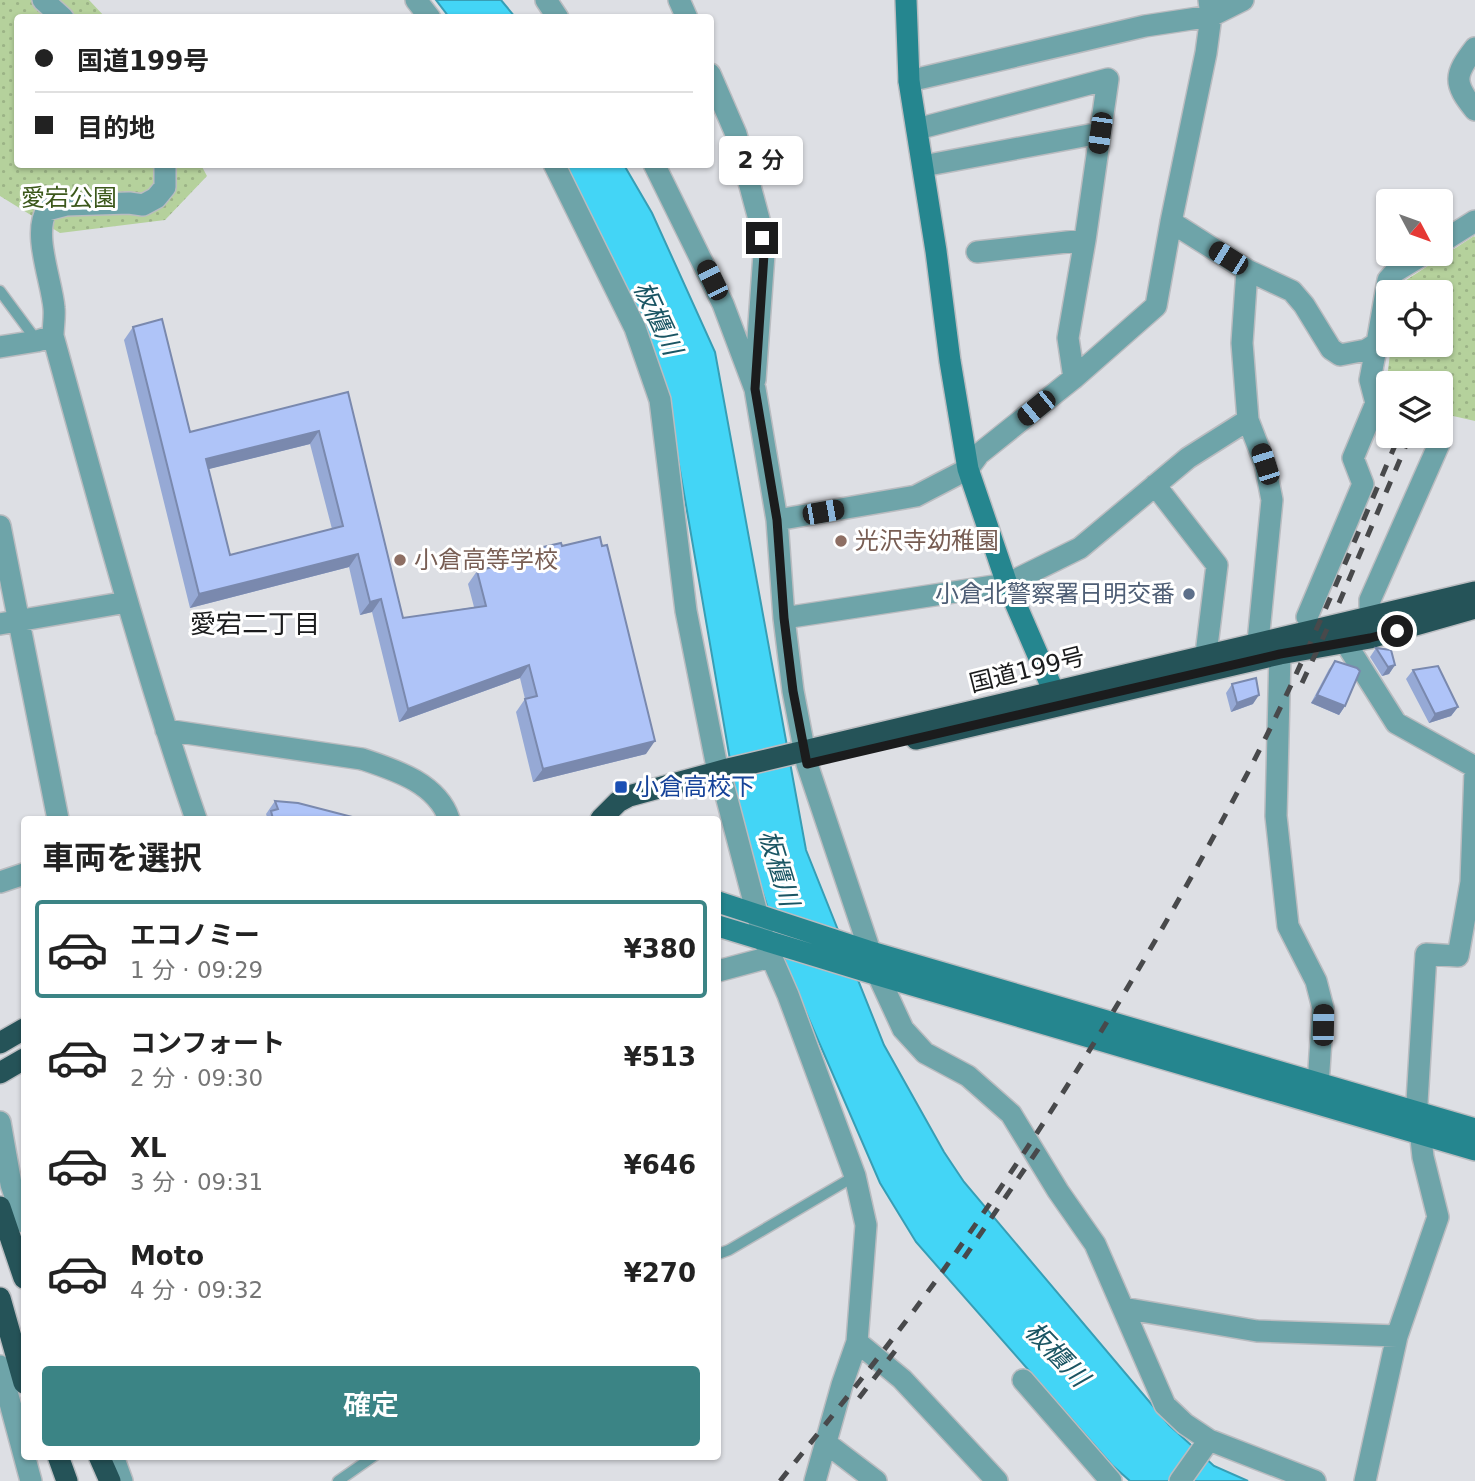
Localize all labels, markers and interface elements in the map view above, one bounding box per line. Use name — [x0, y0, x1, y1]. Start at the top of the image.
text: 国道199号 — [77, 46, 209, 76]
car — [1087, 111, 1114, 155]
text: 目的地 — [77, 113, 155, 143]
callout: 2 分 — [720, 136, 804, 186]
text: 2 分 — [737, 147, 785, 173]
park label: 愛宕公園 — [21, 184, 117, 212]
north arrow — [1376, 189, 1452, 266]
map controls — [1376, 189, 1453, 448]
route end — [746, 222, 778, 254]
car — [1205, 238, 1252, 278]
car — [694, 257, 731, 303]
water label: 板櫃川 — [628, 276, 689, 362]
button: locate — [1376, 280, 1453, 357]
button: layers — [1376, 371, 1453, 448]
car — [1014, 387, 1059, 429]
car — [1249, 441, 1282, 487]
car — [801, 498, 846, 526]
place label: 光沢寺幼稚園 — [855, 527, 999, 555]
marker: 光沢寺幼稚園 — [833, 533, 849, 549]
place label: 小倉高等学校 — [414, 546, 558, 574]
marker: 小倉高等学校 — [392, 552, 408, 568]
place label: 小倉北警察署日明交番 — [935, 580, 1175, 608]
marker: 小倉北警察署日明交番 — [1181, 586, 1197, 602]
district label: 愛宕二丁目 — [190, 609, 320, 639]
route start — [1381, 615, 1413, 647]
street label: 国道199号 — [966, 642, 1088, 698]
place label: 小倉高校下 — [635, 773, 755, 801]
marker: 小倉高校下 — [613, 779, 629, 795]
water label: 板櫃川 — [753, 826, 806, 913]
text: 車両を選択 — [42, 839, 202, 877]
icon: car — [46, 918, 109, 981]
text: エコノミー — [130, 920, 260, 950]
text: ¥380 — [624, 934, 696, 964]
text: 1 分 · 09:29 — [130, 957, 263, 983]
car — [1313, 1004, 1334, 1046]
icon: car — [46, 1026, 109, 1089]
text: コンフォート — [130, 1028, 285, 1058]
text: ¥513 — [624, 1042, 696, 1072]
text: 2 分 · 09:30 — [130, 1065, 263, 1091]
text: XL — [130, 1133, 167, 1163]
icon: car — [46, 1134, 109, 1197]
text: ¥646 — [624, 1150, 696, 1180]
text: 3 分 · 09:31 — [130, 1169, 263, 1195]
text: Moto — [130, 1241, 204, 1271]
icon: car — [46, 1242, 109, 1305]
text: ¥270 — [624, 1258, 696, 1288]
text: 4 分 · 09:32 — [130, 1277, 263, 1303]
water label: 板櫃川 — [1019, 1316, 1097, 1395]
button: 確定 — [42, 1366, 700, 1446]

